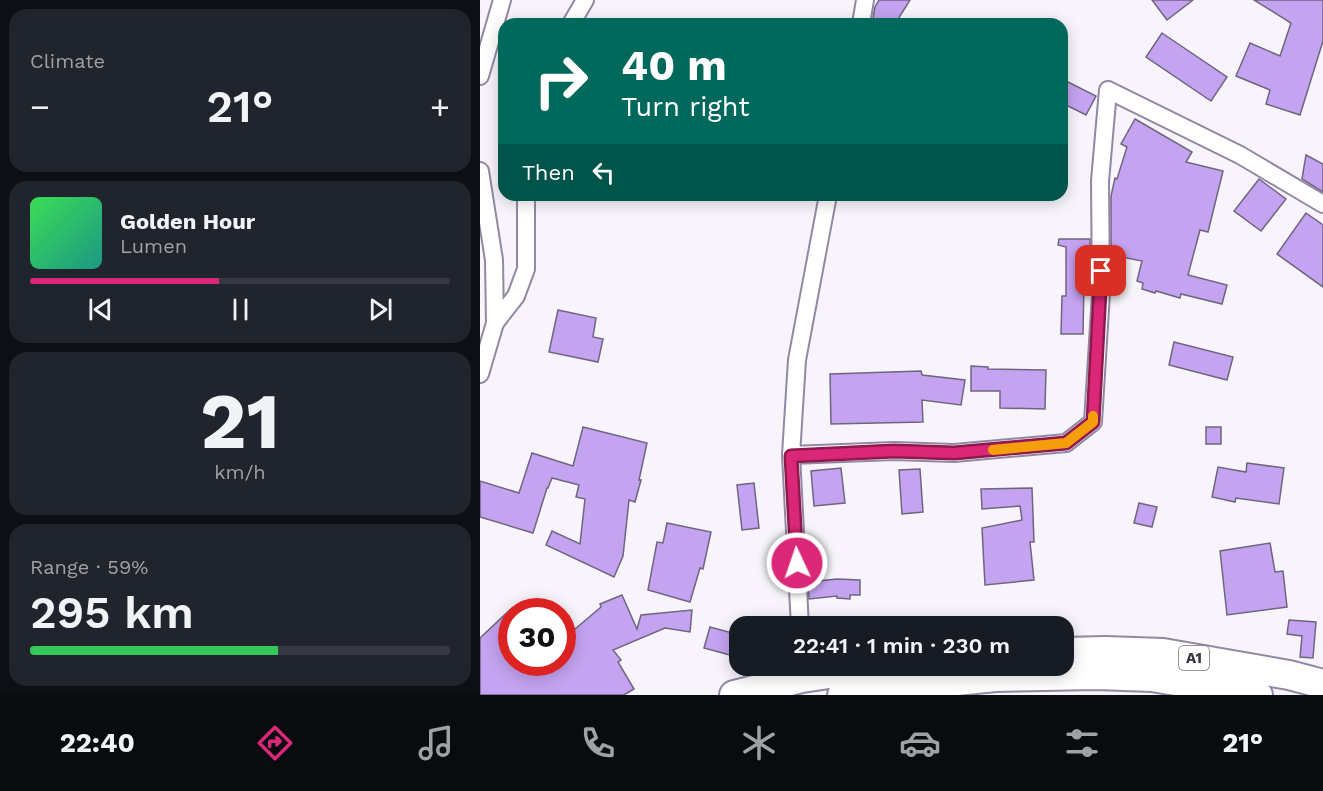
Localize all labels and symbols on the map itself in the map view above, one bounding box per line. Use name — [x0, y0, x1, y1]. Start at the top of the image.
pin — [1075, 245, 1126, 296]
position arrow — [765, 531, 829, 595]
speed limit sign: 30 — [498, 598, 576, 676]
road number: A1 — [1179, 646, 1209, 670]

